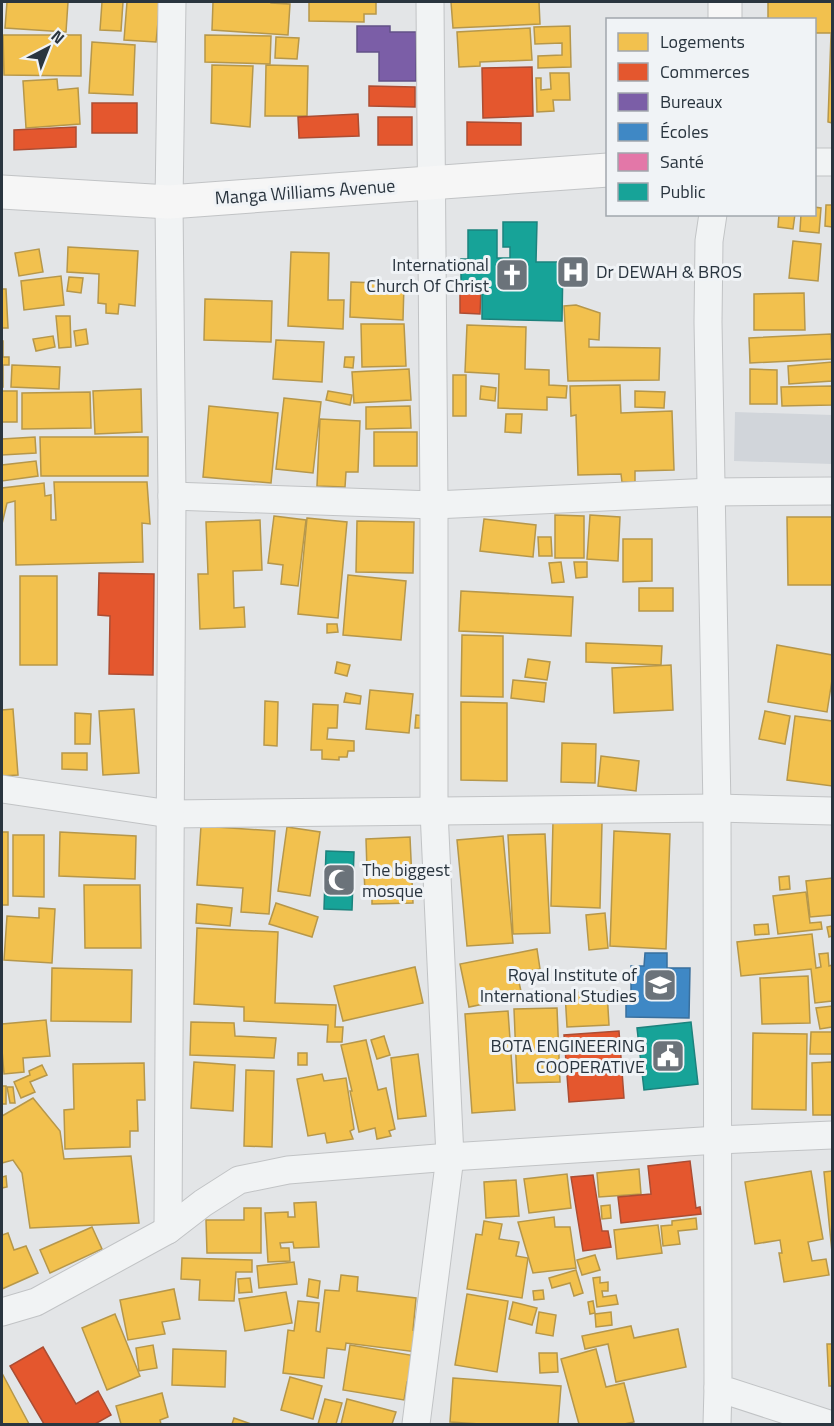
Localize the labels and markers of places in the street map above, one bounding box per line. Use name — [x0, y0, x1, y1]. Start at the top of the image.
place label: International Church Of Christ — [366, 251, 490, 299]
hospital icon: Dr DEWAH & BROS — [555, 254, 591, 290]
church icon: International Church Of Christ — [494, 257, 530, 293]
place label: Dr DEWAH & BROS — [596, 258, 742, 285]
place label: The biggest mosque — [362, 856, 451, 904]
mosque icon: The biggest mosque — [321, 862, 357, 898]
place label: Royal Institute of International Studies — [480, 961, 637, 1009]
school or university icon: Royal Institute of International Studies — [642, 967, 678, 1003]
place label: BOTA ENGINEERING COOPERATIVE — [491, 1032, 645, 1080]
public building icon: BOTA ENGINEERING COOPERATIVE — [650, 1038, 686, 1074]

